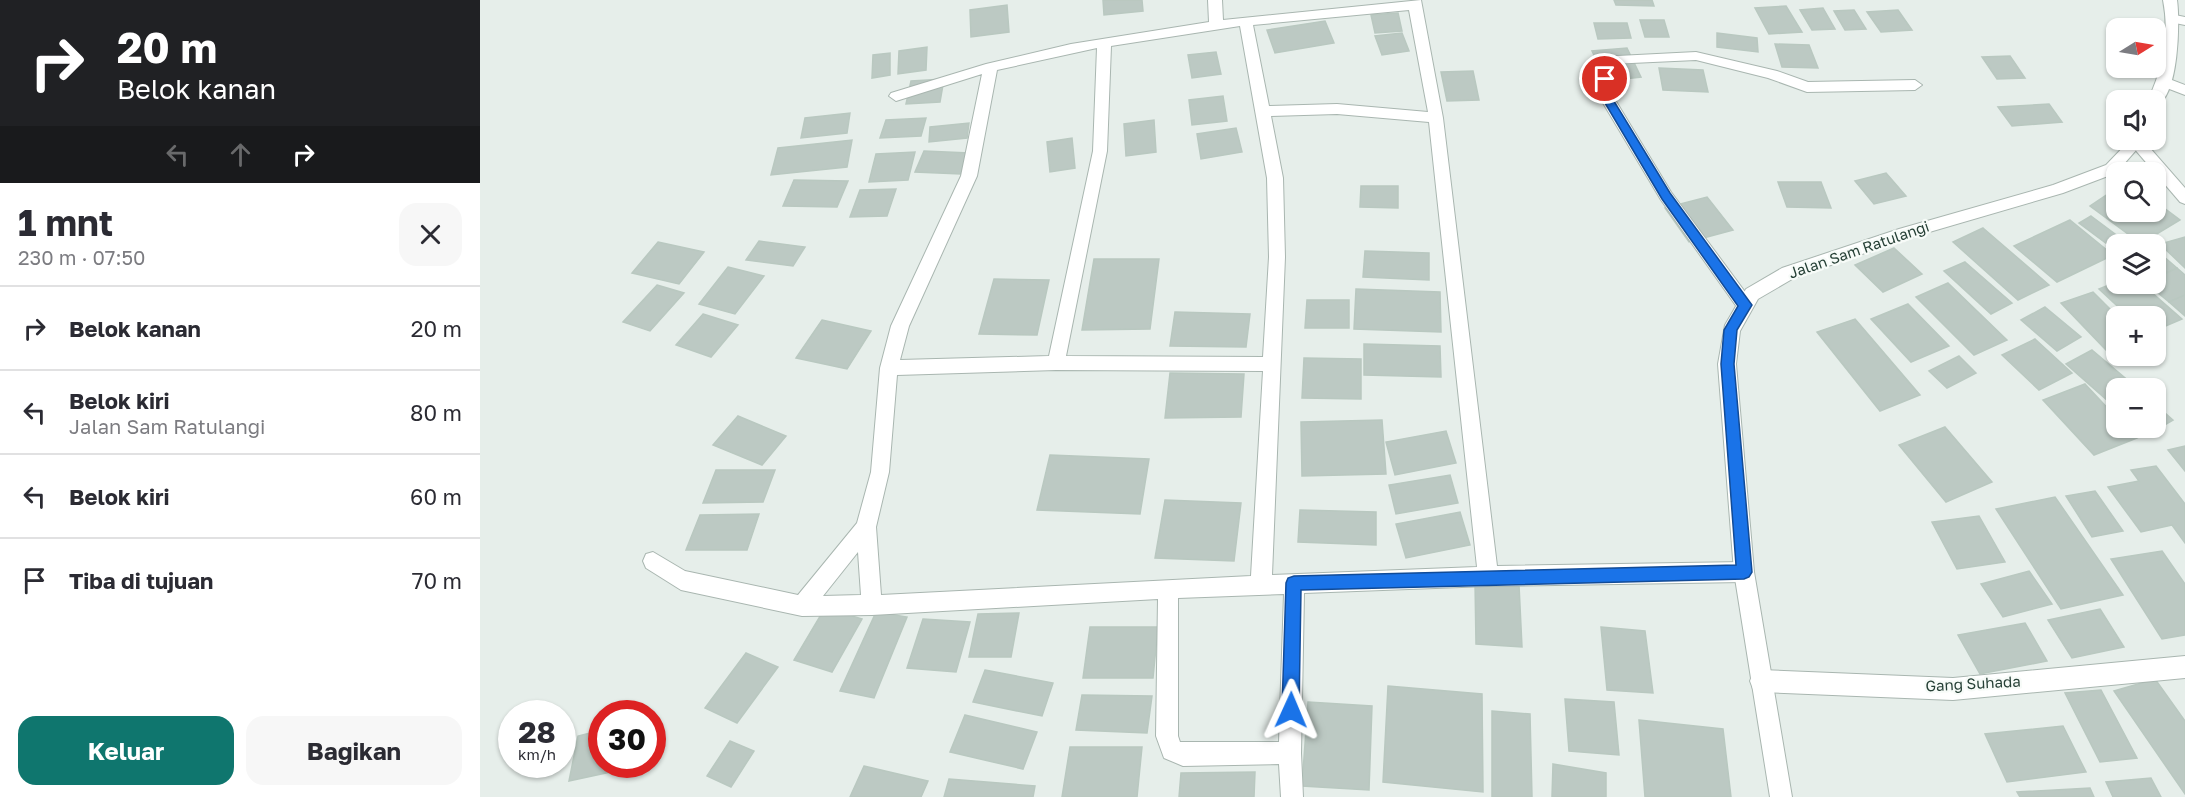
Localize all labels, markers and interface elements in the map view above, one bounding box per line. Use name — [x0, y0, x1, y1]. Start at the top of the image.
north arrow — [2106, 18, 2166, 78]
map controls — [2106, 18, 2166, 438]
text: 20 m — [117, 22, 217, 72]
icon: right — [18, 24, 96, 102]
pin — [1579, 53, 1630, 104]
icon: arrive — [1588, 62, 1621, 95]
text: Belok kanan — [117, 73, 276, 105]
button: sound — [2106, 90, 2166, 150]
icon: left — [161, 138, 194, 171]
icon: ahead — [224, 138, 257, 171]
icon: right — [287, 138, 320, 171]
button: search — [2106, 162, 2166, 222]
text: 1 mnt — [18, 201, 113, 244]
button: close — [399, 203, 462, 266]
street label: Jalan Sam Ratulangi — [1786, 217, 1931, 282]
button: layers — [2106, 234, 2166, 294]
text: 230 m · 07:50 — [18, 245, 145, 269]
button: + — [2106, 306, 2166, 366]
icon: right — [18, 312, 51, 345]
text: Belok kanan — [69, 315, 201, 342]
text: 20 m — [411, 315, 462, 342]
button: − — [2106, 378, 2166, 438]
text: Belok kiri — [69, 387, 170, 414]
icon: left — [18, 396, 51, 429]
text: 80 m — [410, 399, 462, 426]
text: Jalan Sam Ratulangi — [69, 414, 265, 438]
icon: left — [18, 480, 51, 513]
text: Belok kiri — [69, 483, 170, 510]
text: 60 m — [410, 483, 462, 510]
icon: arrive — [18, 564, 51, 597]
text: Tiba di tujuan — [69, 567, 213, 594]
text: 70 m — [412, 567, 462, 594]
street label: Gang Suhada — [1925, 672, 2021, 694]
position arrow — [1259, 678, 1323, 742]
speed limit sign: 30 — [588, 700, 666, 778]
text: 28 — [518, 714, 556, 750]
button: Keluar — [18, 716, 234, 785]
button: Bagikan — [246, 716, 462, 785]
text: km/h — [518, 745, 556, 763]

